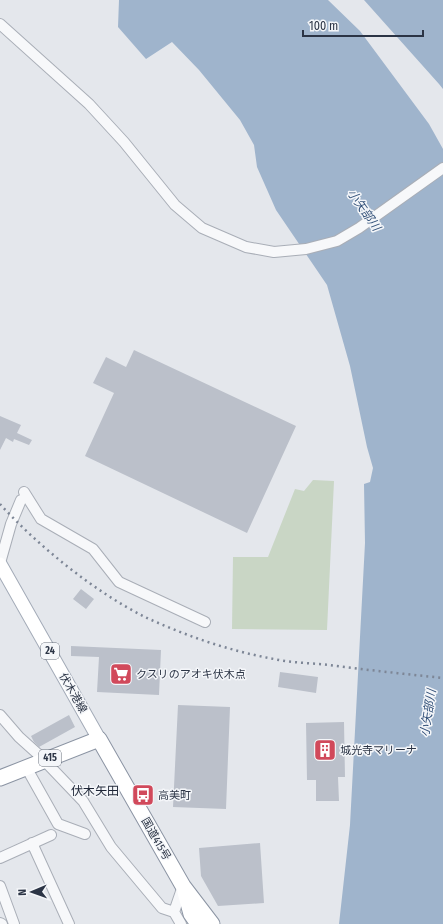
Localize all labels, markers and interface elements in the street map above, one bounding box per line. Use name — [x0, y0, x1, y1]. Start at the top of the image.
scale bar — [303, 12, 423, 38]
text: 100 m — [309, 19, 338, 33]
water label: 小矢部川 — [344, 186, 385, 235]
road number: 24 — [41, 643, 59, 659]
supermarket icon: クスリのアオキ伏木点 — [108, 661, 134, 687]
place label: クスリのアオキ伏木点 — [136, 668, 246, 681]
street label: 伏木港線 — [56, 671, 90, 715]
water label: 小矢部川 — [417, 686, 439, 738]
building icon: 城光寺マリーナ — [312, 737, 338, 763]
place label: 城光寺マリーナ — [340, 744, 417, 757]
road number: 415 — [39, 750, 61, 766]
bus stop icon: 高美町 — [130, 782, 156, 808]
district label: 伏木矢田 — [71, 784, 119, 798]
place label: 高美町 — [158, 789, 191, 802]
street label: 国道415号 — [139, 815, 173, 863]
north arrow — [12, 872, 52, 912]
text: N — [16, 889, 29, 896]

